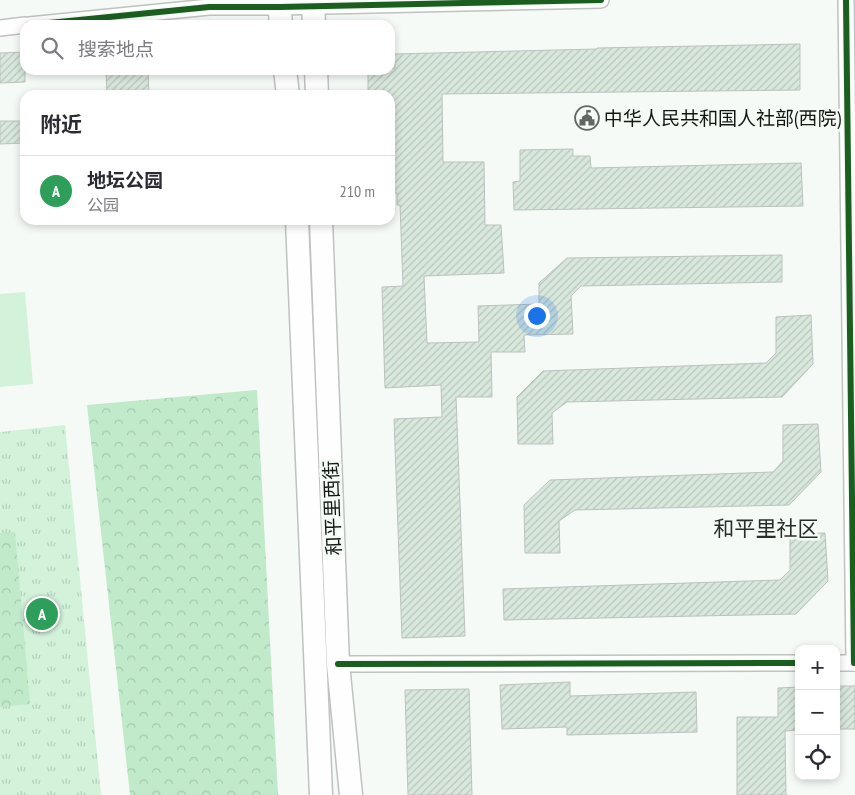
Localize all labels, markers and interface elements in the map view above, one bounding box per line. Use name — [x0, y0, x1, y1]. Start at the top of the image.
search box — [20, 20, 395, 75]
icon: search — [38, 34, 66, 62]
text: 搜索地点 — [78, 37, 154, 61]
public building icon: 中华人民共和国人社部(西院) — [574, 105, 600, 131]
place label: 中华人民共和国人社部(西院) — [604, 106, 841, 130]
text: 附近 — [40, 111, 82, 138]
text: 地坛公园 — [87, 168, 163, 192]
text: A — [52, 181, 60, 201]
text: 210 m — [340, 181, 375, 201]
text: 公园 — [87, 195, 119, 215]
your location — [524, 303, 550, 329]
street label: 和平里西街 — [318, 460, 346, 556]
district label: 和平里社区 — [714, 515, 819, 542]
pin: A — [26, 595, 58, 633]
map controls — [795, 645, 840, 780]
button: + — [795, 645, 840, 690]
button: − — [795, 690, 840, 735]
button: locate — [795, 735, 840, 780]

